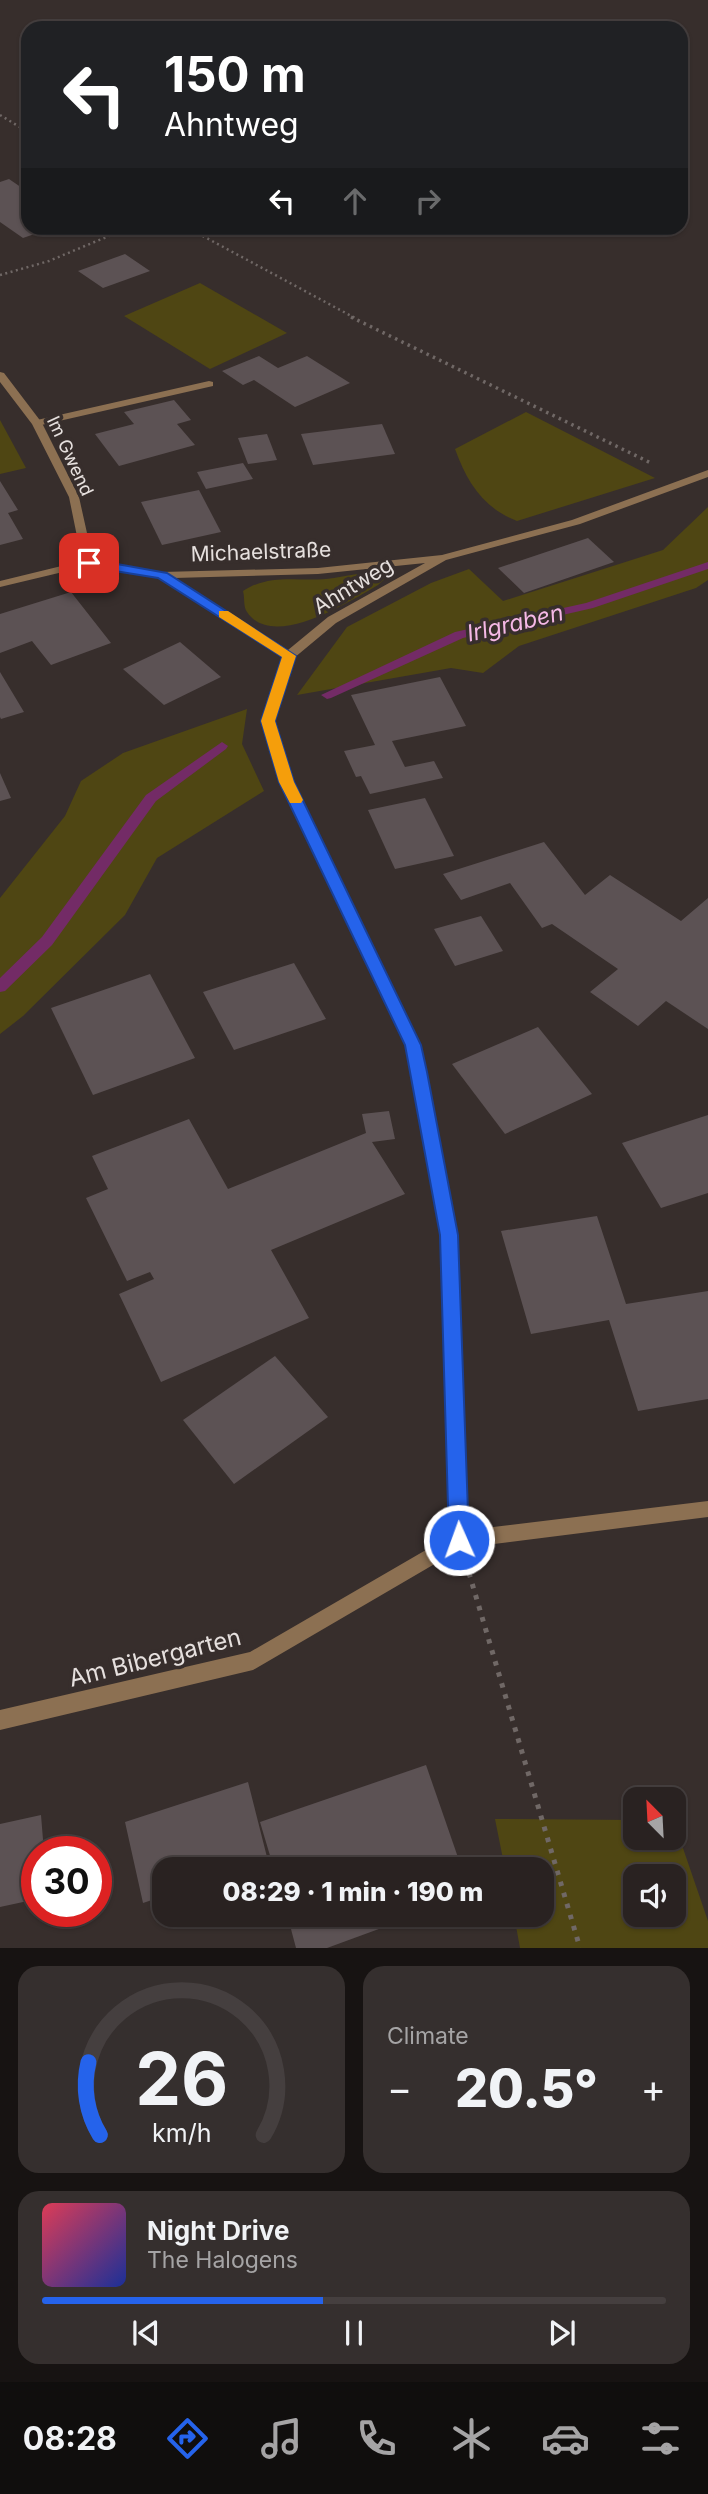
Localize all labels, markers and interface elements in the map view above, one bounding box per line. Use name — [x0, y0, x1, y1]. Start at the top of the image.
text: 150 m — [164, 45, 306, 104]
icon: left — [49, 49, 140, 140]
text: Ahntweg — [164, 105, 299, 144]
icon: left — [263, 182, 301, 220]
icon: ahead — [336, 182, 374, 220]
icon: right — [409, 182, 447, 220]
street label: Im Gwend — [43, 413, 98, 499]
pin — [59, 533, 119, 593]
street label: Michaelstraße — [190, 537, 332, 566]
icon: arrive — [70, 544, 108, 582]
street label: Ahntweg — [308, 552, 397, 619]
water label: Irlgraben — [464, 598, 566, 648]
position arrow — [422, 1503, 496, 1577]
street label: Am Bibergarten — [66, 1622, 244, 1693]
north arrow — [623, 1787, 686, 1850]
map controls — [623, 1787, 686, 1927]
speed limit sign: 30 — [21, 1836, 112, 1927]
button: sound — [623, 1864, 686, 1927]
text: 08:29 · 1 min · 190 m — [223, 1876, 483, 1907]
text: Climate — [387, 2022, 469, 2050]
text: 26 — [135, 2035, 228, 2124]
text: 20.5° — [455, 2057, 598, 2120]
text: − — [387, 2065, 412, 2111]
text: + — [641, 2065, 666, 2111]
text: km/h — [152, 2118, 211, 2148]
text: Night Drive — [147, 2215, 289, 2246]
text: The Halogens — [147, 2246, 298, 2274]
icon: previous — [127, 2314, 165, 2352]
icon: pause — [335, 2314, 373, 2352]
icon: next — [543, 2314, 581, 2352]
icon: directions — [163, 2414, 212, 2463]
icon: music — [257, 2414, 306, 2463]
icon: phone — [352, 2414, 401, 2463]
icon: climate — [447, 2414, 496, 2463]
icon: car — [541, 2414, 590, 2463]
icon: filters — [636, 2414, 685, 2463]
text: 08:28 — [23, 2419, 117, 2458]

